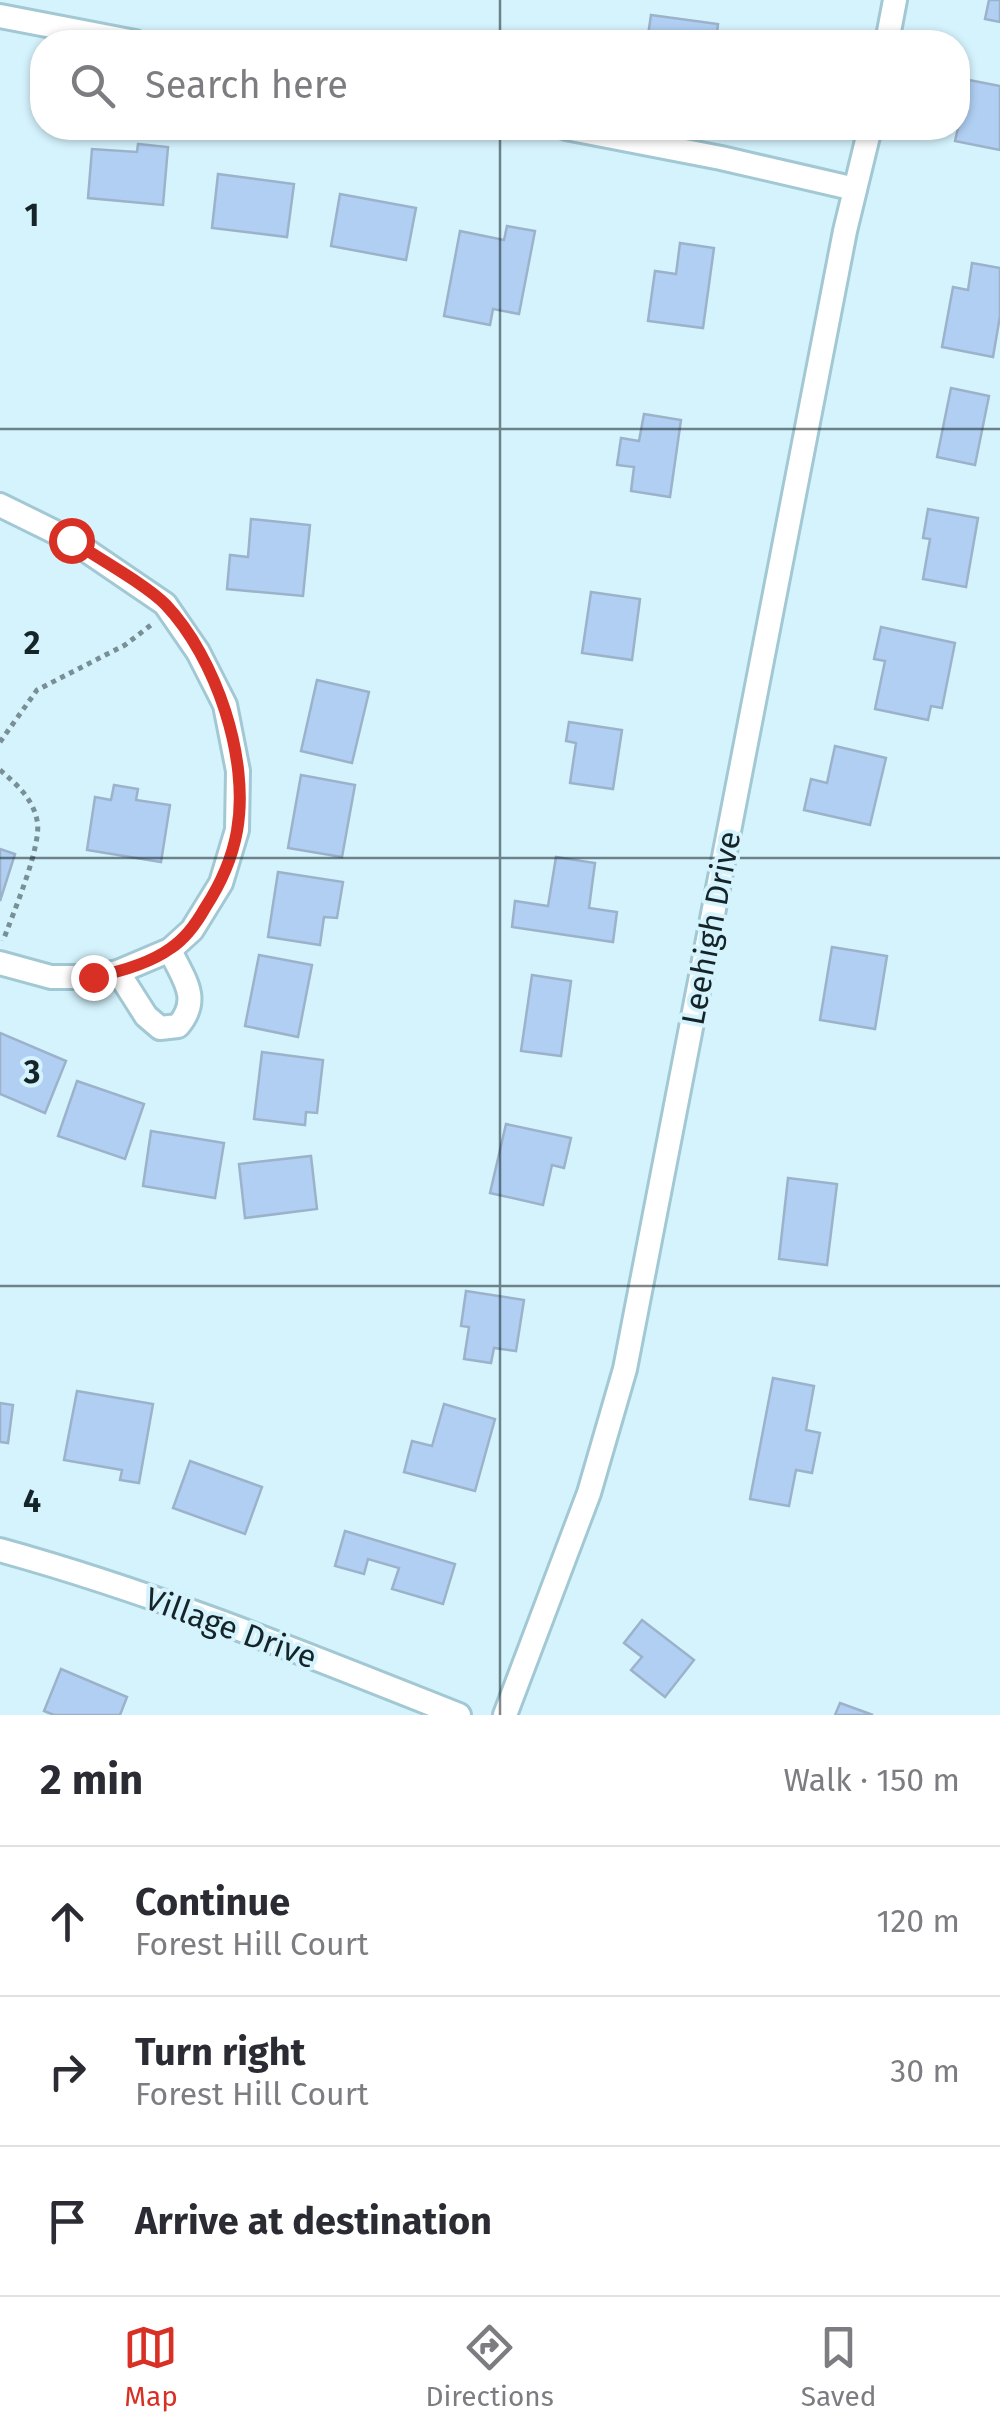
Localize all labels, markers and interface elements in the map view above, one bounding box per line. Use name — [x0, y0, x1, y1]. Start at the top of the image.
search box — [30, 30, 970, 140]
icon: search — [65, 58, 120, 113]
text: Search here — [145, 62, 348, 108]
text: 1 — [25, 196, 39, 234]
route start — [49, 518, 95, 564]
text: 2 — [24, 624, 40, 662]
street label: Leehigh Drive — [674, 828, 748, 1028]
route end — [71, 955, 117, 1001]
text: 3 — [23, 1053, 40, 1091]
text: 4 — [23, 1482, 41, 1520]
street label: Village Drive — [140, 1579, 322, 1677]
text: 2 min — [40, 1755, 143, 1805]
text: Walk · 150 m — [783, 1761, 960, 1799]
text: Continue — [135, 1879, 290, 1925]
icon: ahead — [40, 1894, 95, 1949]
text: 120 m — [877, 1902, 960, 1940]
text: Forest Hill Court — [135, 1925, 369, 1963]
text: Turn right — [135, 2029, 305, 2075]
icon: right — [40, 2044, 95, 2099]
text: 30 m — [890, 2052, 960, 2090]
text: Forest Hill Court — [135, 2075, 369, 2113]
icon: arrive — [40, 2194, 95, 2249]
text: Arrive at destination — [135, 2198, 492, 2244]
tab: Map — [123, 2320, 178, 2413]
tab: Directions — [425, 2320, 554, 2413]
tab: Saved — [801, 2320, 877, 2413]

